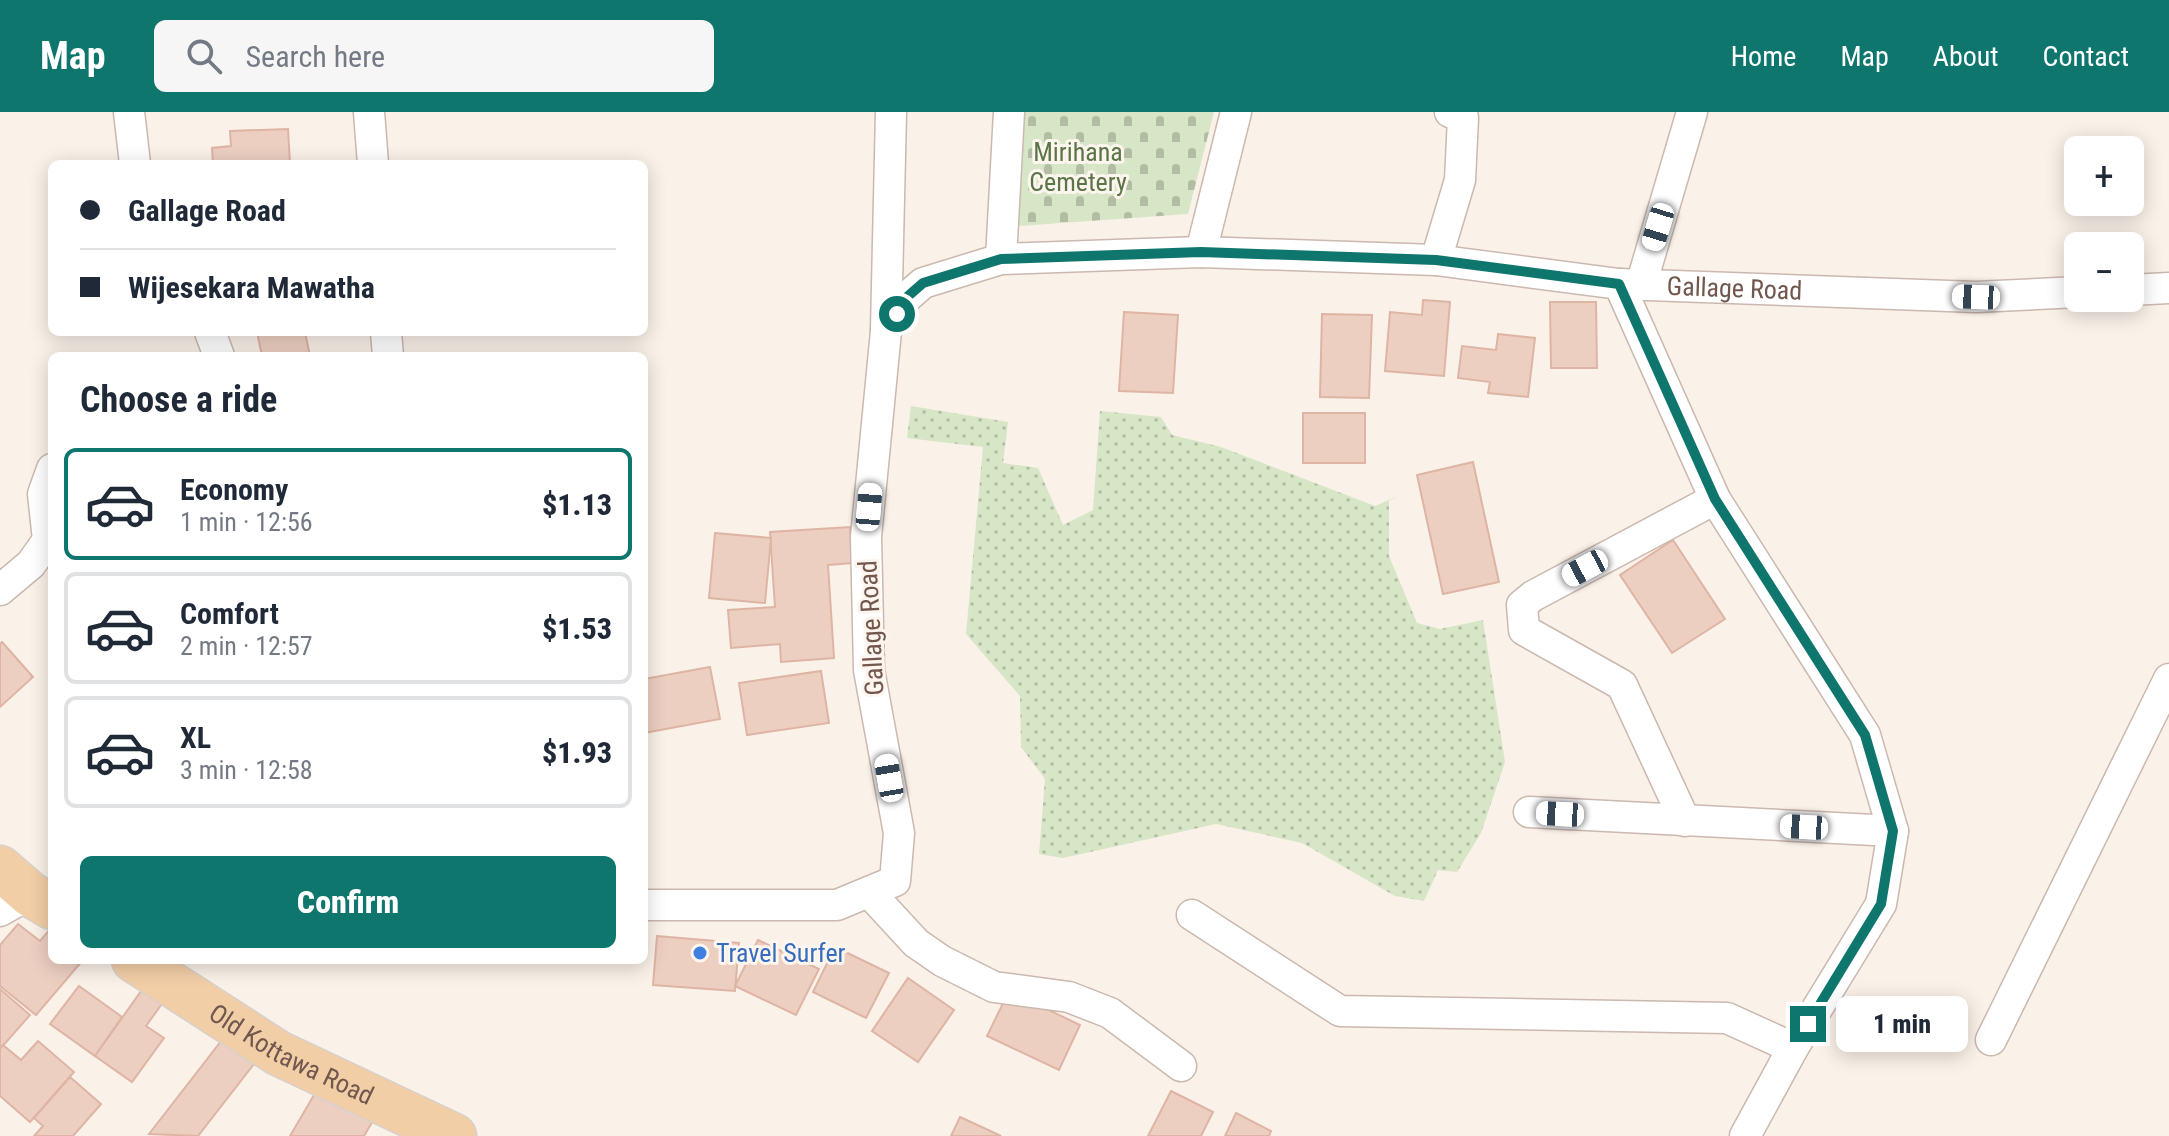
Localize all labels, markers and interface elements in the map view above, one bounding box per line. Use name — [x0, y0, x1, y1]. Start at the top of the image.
search box — [154, 20, 714, 92]
text: Map — [40, 34, 106, 78]
icon: search — [182, 34, 226, 78]
text: Search here — [246, 39, 385, 74]
text: Home — [1731, 40, 1796, 73]
text: Map — [1840, 40, 1889, 73]
text: About — [1933, 40, 1999, 73]
text: Contact — [2043, 40, 2129, 73]
map controls — [2064, 136, 2144, 312]
button: + — [2064, 136, 2144, 216]
park label: Mirihana Cemetery — [1029, 137, 1127, 197]
text: Gallage Road — [128, 193, 286, 228]
car — [1640, 201, 1676, 253]
button: − — [2064, 232, 2144, 312]
text: Wijesekara Mawatha — [128, 270, 375, 305]
street label: Gallage Road — [1666, 271, 1803, 306]
car — [1952, 284, 2000, 310]
route start — [879, 296, 915, 332]
text: Choose a ride — [80, 379, 277, 421]
icon: car — [84, 468, 156, 540]
text: Economy — [180, 472, 288, 507]
car — [855, 482, 883, 532]
text: $1.13 — [542, 487, 612, 522]
text: 1 min · 12:56 — [180, 507, 313, 537]
car — [1558, 546, 1612, 590]
street label: Gallage Road — [852, 560, 890, 696]
icon: car — [84, 592, 156, 664]
text: Comfort — [180, 596, 279, 631]
text: $1.53 — [542, 611, 612, 646]
text: 2 min · 12:57 — [180, 631, 313, 661]
icon: car — [84, 716, 156, 788]
text: XL — [180, 720, 211, 755]
text: $1.93 — [542, 735, 612, 770]
car — [873, 752, 905, 804]
text: 3 min · 12:58 — [180, 755, 313, 785]
car — [1535, 801, 1585, 827]
car — [1779, 814, 1829, 840]
button: Confirm — [80, 856, 616, 948]
place label: Travel Surfer — [716, 938, 846, 968]
marker: Travel Surfer — [691, 944, 709, 962]
callout: 1 min — [1836, 996, 1968, 1052]
street label: Old Kottawa Road — [204, 998, 378, 1111]
route end — [1790, 1006, 1826, 1042]
text: 1 min — [1873, 1009, 1931, 1039]

